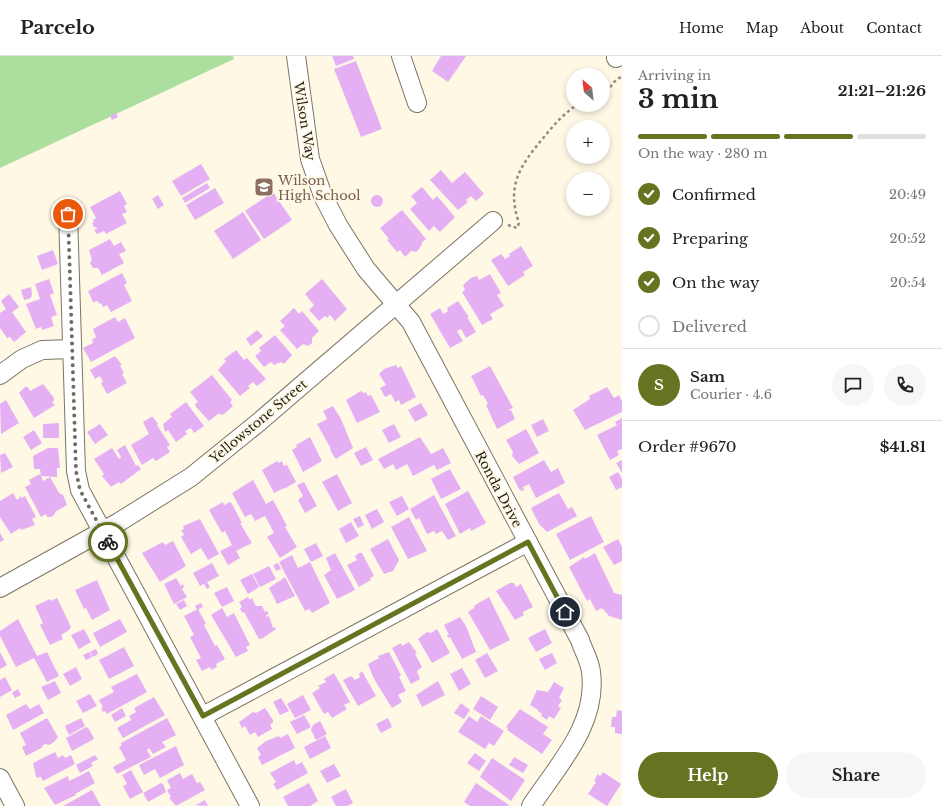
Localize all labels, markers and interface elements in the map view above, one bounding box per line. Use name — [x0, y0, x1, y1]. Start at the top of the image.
text: Parcelo — [20, 16, 95, 39]
text: Home — [679, 19, 724, 37]
text: Map — [746, 19, 778, 37]
text: About — [800, 19, 844, 37]
text: Contact — [866, 19, 922, 37]
text: Arriving in — [638, 67, 711, 84]
north arrow — [566, 68, 610, 112]
map controls — [566, 68, 610, 216]
street label: Wilson Way — [290, 79, 319, 162]
text: 21:21–21:26 — [838, 81, 926, 100]
text: 3 min — [638, 83, 719, 115]
button: + — [566, 120, 610, 164]
text: On the way · 280 m — [638, 145, 767, 162]
place label: Wilson High School — [277, 172, 360, 204]
button: − — [566, 172, 610, 216]
school or university icon: Wilson High School — [253, 176, 275, 198]
icon: check — [638, 183, 660, 205]
text: Confirmed — [672, 185, 756, 204]
text: 20:49 — [889, 186, 926, 203]
pin — [51, 197, 85, 231]
icon: bag — [57, 203, 79, 225]
icon: check — [638, 227, 660, 249]
text: Preparing — [672, 229, 748, 248]
text: 20:52 — [890, 230, 926, 247]
icon: check — [638, 271, 660, 293]
text: On the way — [672, 273, 760, 292]
text: 20:54 — [890, 274, 926, 291]
text: Delivered — [672, 317, 747, 336]
button: chat — [832, 364, 874, 406]
button: phone — [884, 364, 926, 406]
text: Sam — [690, 367, 725, 386]
text: S — [654, 375, 664, 394]
street label: Yellowstone Street — [205, 376, 311, 468]
text: Courier · 4.6 — [690, 386, 772, 403]
text: Order #9670 — [638, 437, 737, 456]
text: $41.81 — [880, 437, 926, 456]
street label: Ronda Drive — [471, 448, 526, 530]
courier — [88, 522, 128, 562]
icon: bike — [97, 531, 119, 553]
pin — [548, 595, 582, 629]
icon: home — [554, 601, 576, 623]
button: Help — [638, 752, 778, 798]
button: Share — [786, 752, 926, 798]

